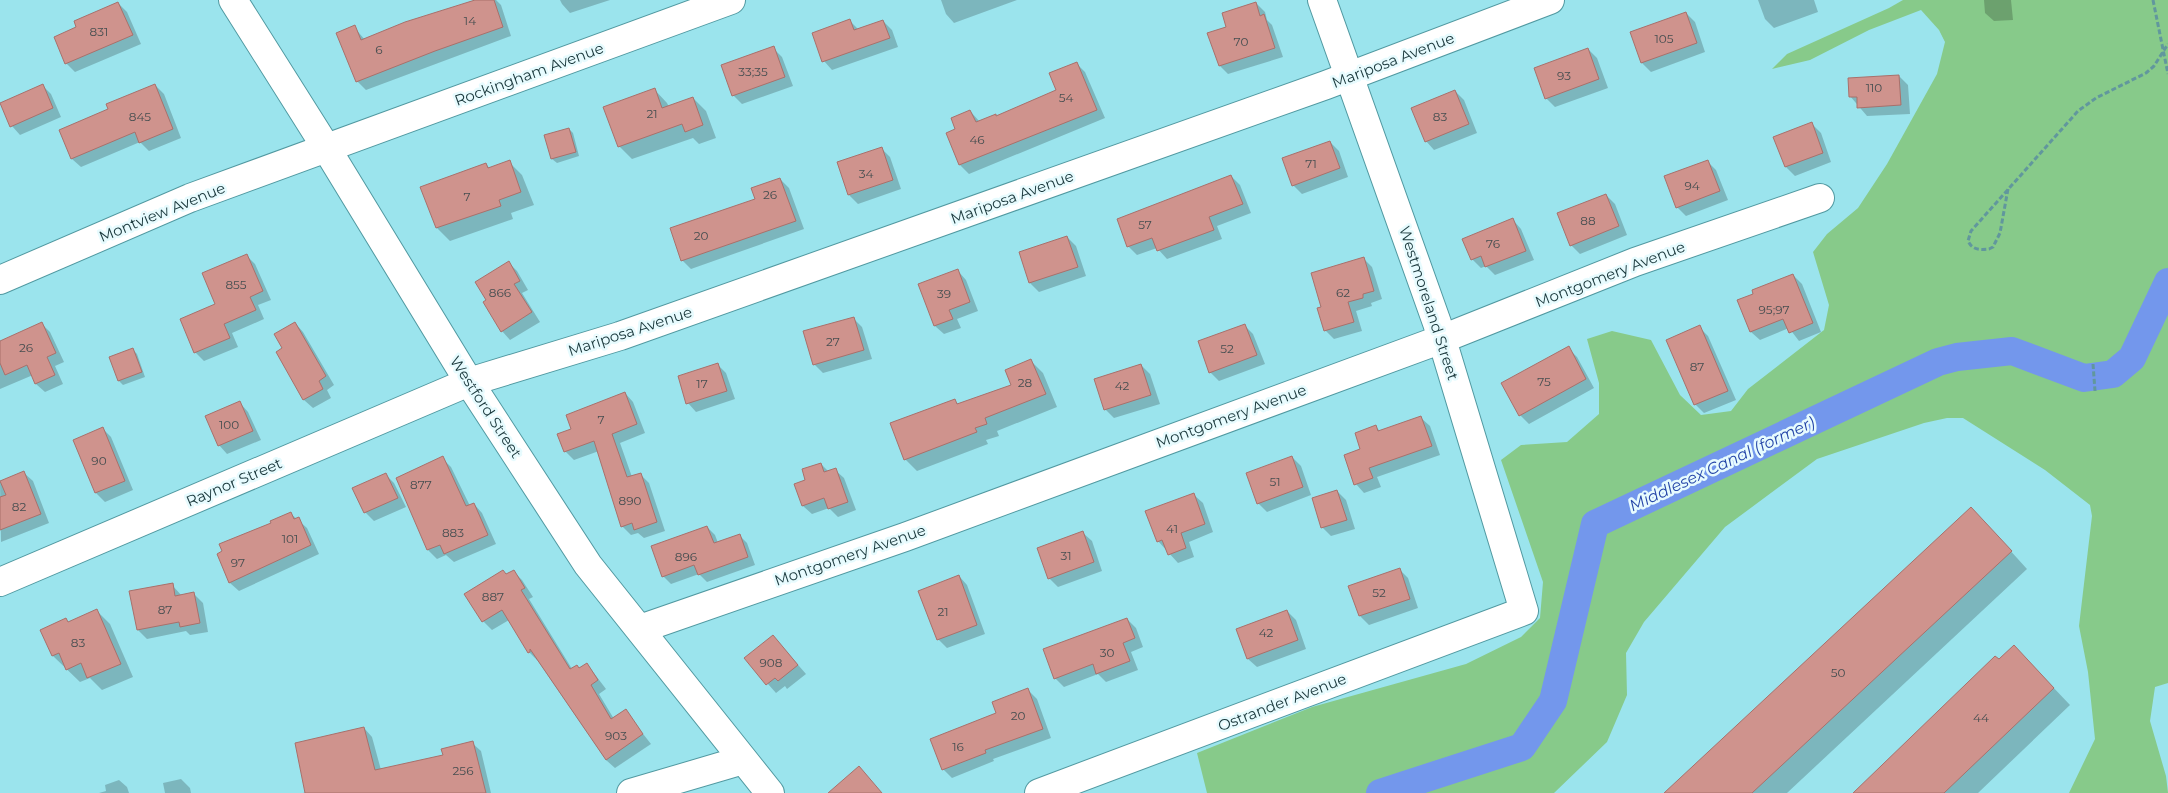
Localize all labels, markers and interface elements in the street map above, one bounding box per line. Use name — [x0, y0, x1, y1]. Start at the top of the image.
house number: 14 — [464, 13, 476, 28]
house number: 831 — [90, 24, 108, 39]
street label: Mariposa Avenue — [1329, 28, 1457, 92]
house number: 105 — [1654, 31, 1674, 46]
house number: 70 — [1234, 34, 1248, 49]
street label: Rockingham Avenue — [452, 38, 606, 110]
house number: 6 — [375, 42, 383, 57]
house number: 33;35 — [738, 64, 768, 79]
house number: 93 — [1557, 68, 1571, 83]
house number: 110 — [1866, 80, 1882, 95]
house number: 54 — [1059, 90, 1073, 105]
house number: 21 — [646, 106, 658, 121]
house number: 845 — [129, 109, 151, 124]
house number: 83 — [1433, 109, 1447, 124]
house number: 46 — [969, 132, 985, 147]
house number: 71 — [1305, 156, 1317, 171]
house number: 34 — [859, 166, 873, 181]
street label: Mariposa Avenue — [948, 166, 1076, 228]
street label: Montview Avenue — [96, 178, 228, 246]
house number: 94 — [1684, 178, 1700, 193]
house number: 26 — [763, 187, 777, 202]
house number: 7 — [463, 189, 471, 204]
house number: 88 — [1580, 213, 1596, 228]
house number: 57 — [1138, 217, 1152, 232]
street label: Westmoreland Street — [1395, 224, 1463, 382]
house number: 20 — [694, 228, 708, 243]
house number: 76 — [1486, 236, 1500, 251]
street label: Montgomery Avenue — [1532, 237, 1688, 311]
house number: 855 — [225, 277, 247, 292]
house number: 866 — [489, 285, 511, 300]
house number: 62 — [1336, 285, 1350, 300]
house number: 39 — [937, 286, 951, 301]
street label: Mariposa Avenue — [566, 302, 694, 360]
house number: 95;97 — [1759, 302, 1789, 317]
house number: 27 — [826, 334, 840, 349]
house number: 26 — [19, 340, 33, 355]
house number: 52 — [1220, 341, 1234, 356]
street label: Westford Street — [446, 352, 526, 462]
house number: 87 — [1690, 359, 1704, 374]
house number: 75 — [1537, 374, 1551, 389]
house number: 28 — [1018, 375, 1033, 390]
house number: 17 — [696, 376, 708, 391]
house number: 42 — [1115, 378, 1130, 393]
street label: Montgomery Avenue — [1153, 380, 1309, 452]
house number: 7 — [597, 412, 605, 427]
water label: Middlesex Canal (former) — [1626, 413, 1818, 515]
house number: 100 — [219, 417, 239, 432]
house number: 90 — [91, 453, 107, 468]
street label: Raynor Street — [183, 453, 285, 511]
house number: 51 — [1269, 474, 1281, 489]
house number: 877 — [410, 477, 432, 492]
house number: 890 — [619, 493, 642, 508]
house number: 82 — [12, 499, 26, 514]
street label: Montgomery Avenue — [772, 520, 928, 590]
house number: 41 — [1166, 521, 1178, 536]
house number: 883 — [442, 525, 464, 540]
house number: 101 — [282, 531, 298, 546]
house number: 31 — [1060, 548, 1072, 563]
house number: 896 — [675, 549, 697, 564]
house number: 97 — [231, 555, 245, 570]
house number: 52 — [1372, 585, 1386, 600]
house number: 887 — [482, 589, 504, 604]
house number: 87 — [158, 602, 172, 617]
house number: 21 — [937, 604, 949, 619]
house number: 42 — [1259, 625, 1274, 640]
house number: 83 — [71, 635, 85, 650]
house number: 30 — [1100, 645, 1114, 660]
house number: 908 — [760, 655, 783, 670]
house number: 50 — [1831, 665, 1845, 680]
street label: Ostrander Avenue — [1215, 669, 1349, 735]
house number: 20 — [1011, 708, 1025, 723]
house number: 44 — [1973, 710, 1989, 725]
house number: 903 — [605, 728, 627, 743]
house number: 16 — [952, 739, 964, 754]
house number: 256 — [453, 763, 473, 778]

